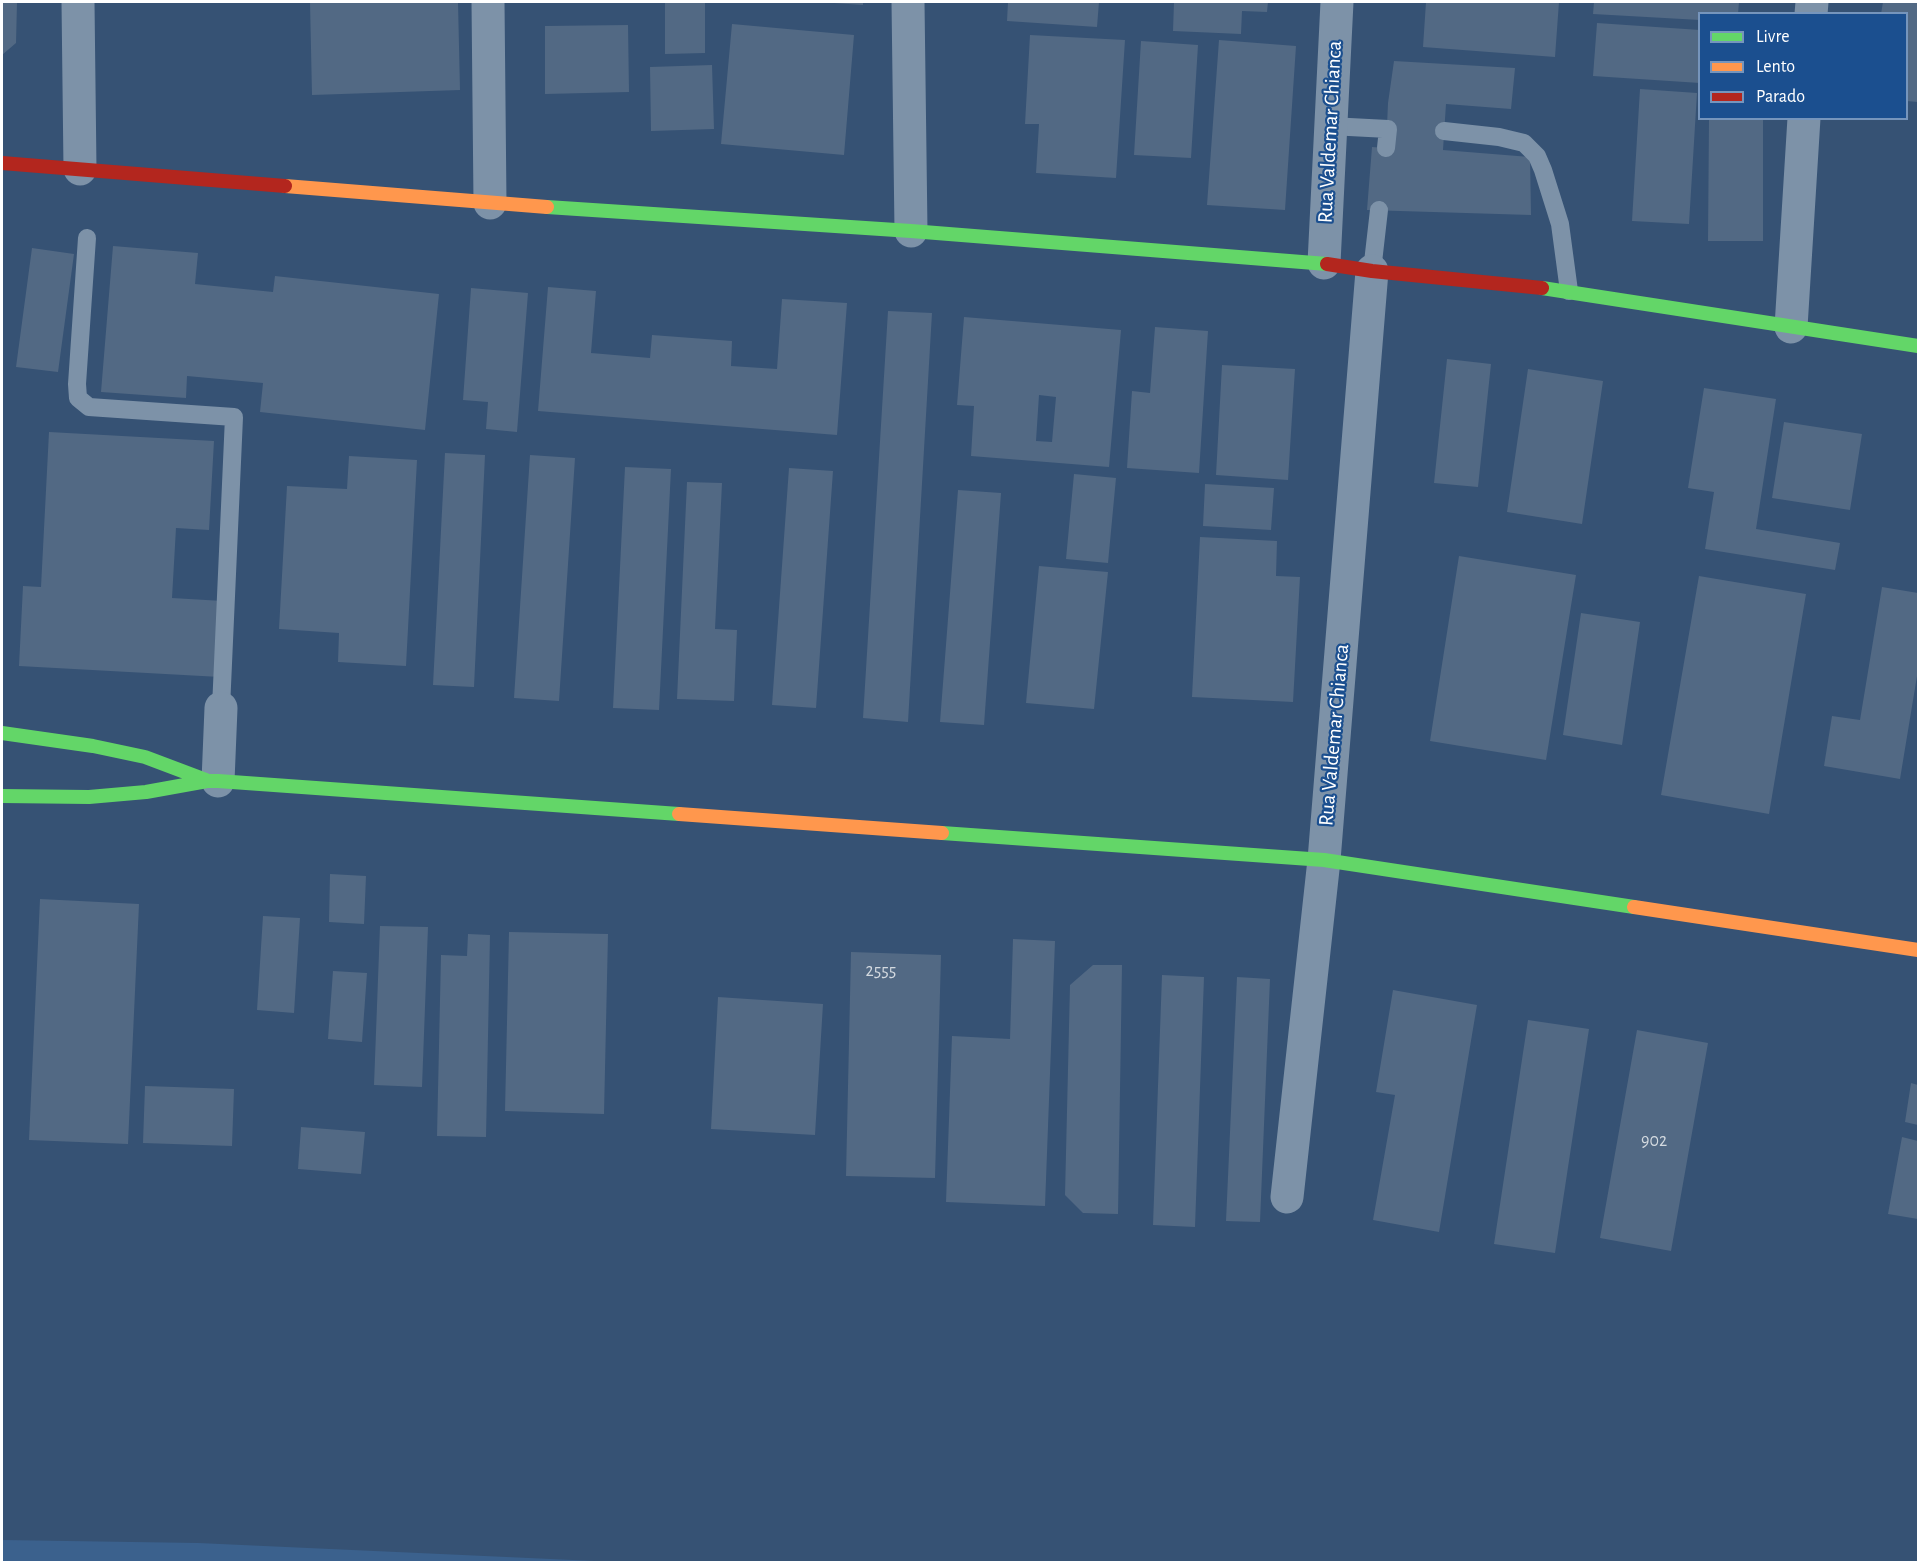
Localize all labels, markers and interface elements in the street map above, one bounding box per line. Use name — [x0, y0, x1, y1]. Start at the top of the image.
legend — [1698, 12, 1908, 120]
text: Livre — [1756, 28, 1790, 46]
street label: Rua Valdemar Chianca — [1313, 40, 1347, 224]
text: Lento — [1756, 58, 1795, 76]
text: Parado — [1756, 88, 1805, 106]
street label: Rua Valdemar Chianca — [1313, 643, 1355, 827]
house number: 2555 — [866, 960, 896, 982]
house number: 902 — [1641, 1130, 1667, 1152]

